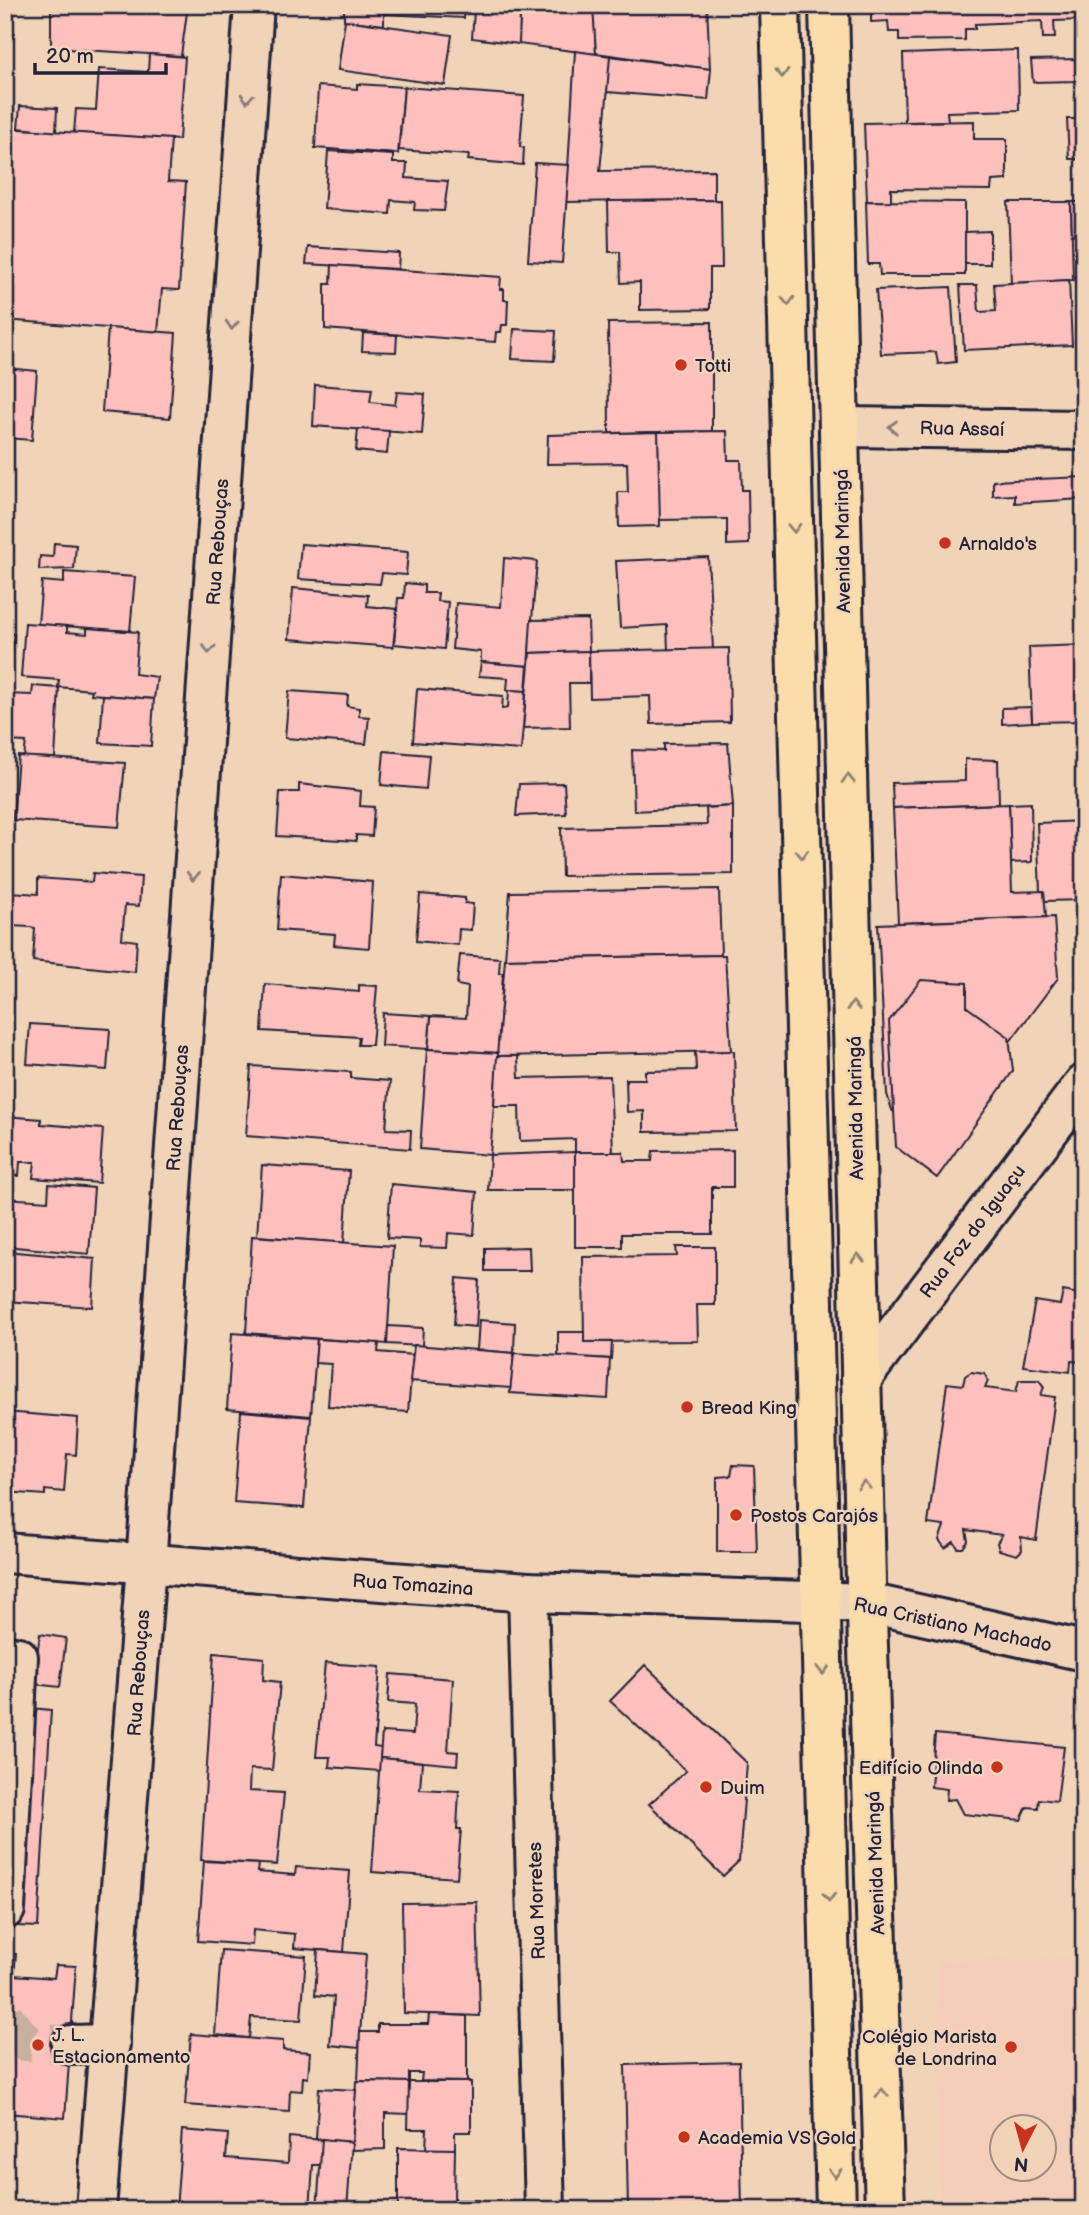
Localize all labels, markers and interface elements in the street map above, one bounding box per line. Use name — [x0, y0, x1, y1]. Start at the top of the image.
scale bar — [35, 32, 166, 76]
text: 20 m — [46, 44, 94, 69]
one-way arrow — [774, 68, 789, 79]
one-way arrow — [240, 93, 255, 104]
one-way arrow — [780, 296, 795, 307]
one-way arrow — [224, 320, 239, 331]
place label: Totti — [695, 355, 731, 378]
marker: Totti — [673, 357, 689, 373]
street label: Rua Assaí — [919, 417, 1005, 442]
one-way arrow — [887, 419, 898, 435]
street label: Avenida Maringá — [831, 469, 856, 613]
street label: Rua Rebouças — [203, 478, 234, 606]
one-way arrow — [786, 523, 801, 534]
place label: Arnaldo's — [959, 533, 1037, 556]
marker: Arnaldo's — [937, 535, 953, 551]
one-way arrow — [202, 644, 217, 655]
one-way arrow — [840, 773, 855, 784]
one-way arrow — [794, 849, 810, 859]
one-way arrow — [186, 871, 201, 882]
one-way arrow — [845, 1000, 860, 1011]
street label: Avenida Maringá — [844, 1036, 869, 1180]
street label: Rua Rebouças — [163, 1044, 194, 1172]
street label: Rua Foz do Iguaçu — [915, 1161, 1031, 1303]
one-way arrow — [851, 1252, 866, 1263]
place label: Bread King — [701, 1397, 797, 1420]
marker: Bread King — [679, 1399, 695, 1415]
one-way arrow — [856, 1480, 871, 1491]
place label: Postos Carajós — [750, 1505, 878, 1528]
marker: Postos Carajós — [728, 1507, 744, 1523]
street label: Rua Tomazina — [352, 1570, 474, 1601]
street label: Rua Cristiano Machado — [851, 1593, 1054, 1658]
street label: Rua Rebouças — [124, 1609, 155, 1737]
one-way arrow — [815, 1665, 831, 1675]
place label: Edifício Olinda — [859, 1757, 983, 1780]
marker: Edifício Olinda — [989, 1759, 1005, 1775]
place label: Duim — [720, 1777, 765, 1800]
marker: Duim — [698, 1779, 714, 1795]
street label: Avenida Maringá — [862, 1791, 891, 1935]
street label: Rua Morretes — [524, 1842, 551, 1960]
one-way arrow — [821, 1892, 836, 1903]
place label: J. L. Estacionamento — [52, 2024, 191, 2069]
place label: Colégio Marista de Londrina — [862, 2026, 997, 2071]
marker: J. L. Estacionamento — [30, 2037, 46, 2053]
marker: Colégio Marista de Londrina — [1003, 2039, 1019, 2055]
one-way arrow — [874, 2087, 890, 2097]
north arrow — [988, 2114, 1058, 2184]
place label: Academia VS Gold — [698, 2127, 856, 2150]
marker: Academia VS Gold — [676, 2129, 692, 2145]
text: N — [1013, 2151, 1030, 2176]
one-way arrow — [828, 2168, 843, 2179]

